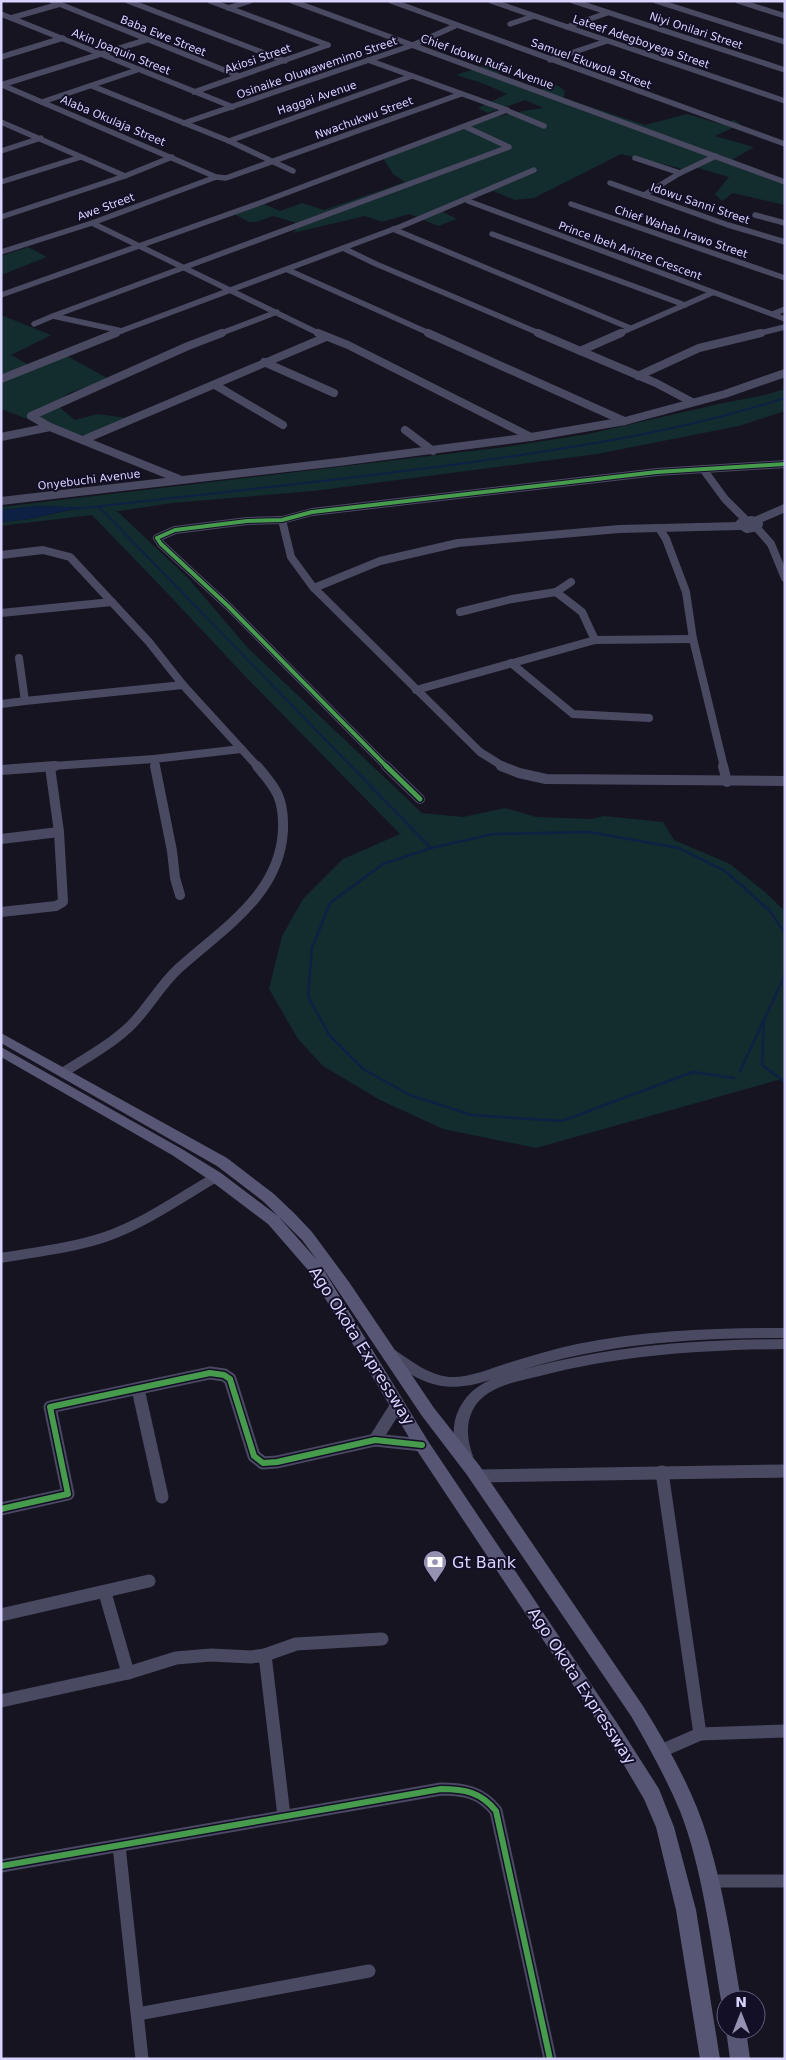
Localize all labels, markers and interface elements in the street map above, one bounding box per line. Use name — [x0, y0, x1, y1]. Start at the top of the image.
street label: Niyi Onilari Street — [648, 10, 745, 52]
street label: Lateef Adegboyega Street — [571, 12, 712, 72]
street label: Baba Ewe Street — [118, 13, 208, 59]
street label: Akin Joaquin Street — [70, 26, 173, 78]
street label: Chief Idowu Rufai Avenue — [419, 32, 555, 92]
street label: Osinaike Oluwawemimo Street — [235, 34, 400, 102]
street label: Samuel Ekuwola Street — [529, 36, 654, 92]
street label: Akiosi Street — [223, 41, 294, 76]
street label: Haggai Avenue — [276, 78, 359, 118]
street label: Alaba Okulaja Street — [59, 93, 168, 149]
street label: Nwachukwu Street — [313, 94, 415, 142]
street label: Idowu Sanni Street — [649, 181, 752, 227]
street label: Awe Street — [76, 190, 137, 223]
street label: Chief Wahab Irawo Street — [613, 203, 750, 261]
street label: Prince Ibeh Arinze Crescent — [557, 219, 704, 283]
street label: Onyebuchi Avenue — [37, 467, 141, 493]
street label: Ago Okota Expressway — [305, 1263, 419, 1429]
bank icon: Gt Bank — [422, 1549, 448, 1583]
place label: Gt Bank — [452, 1553, 517, 1572]
street label: Ago Okota Expressway — [524, 1604, 640, 1768]
north arrow — [716, 1990, 766, 2040]
text: N — [735, 1994, 747, 2010]

